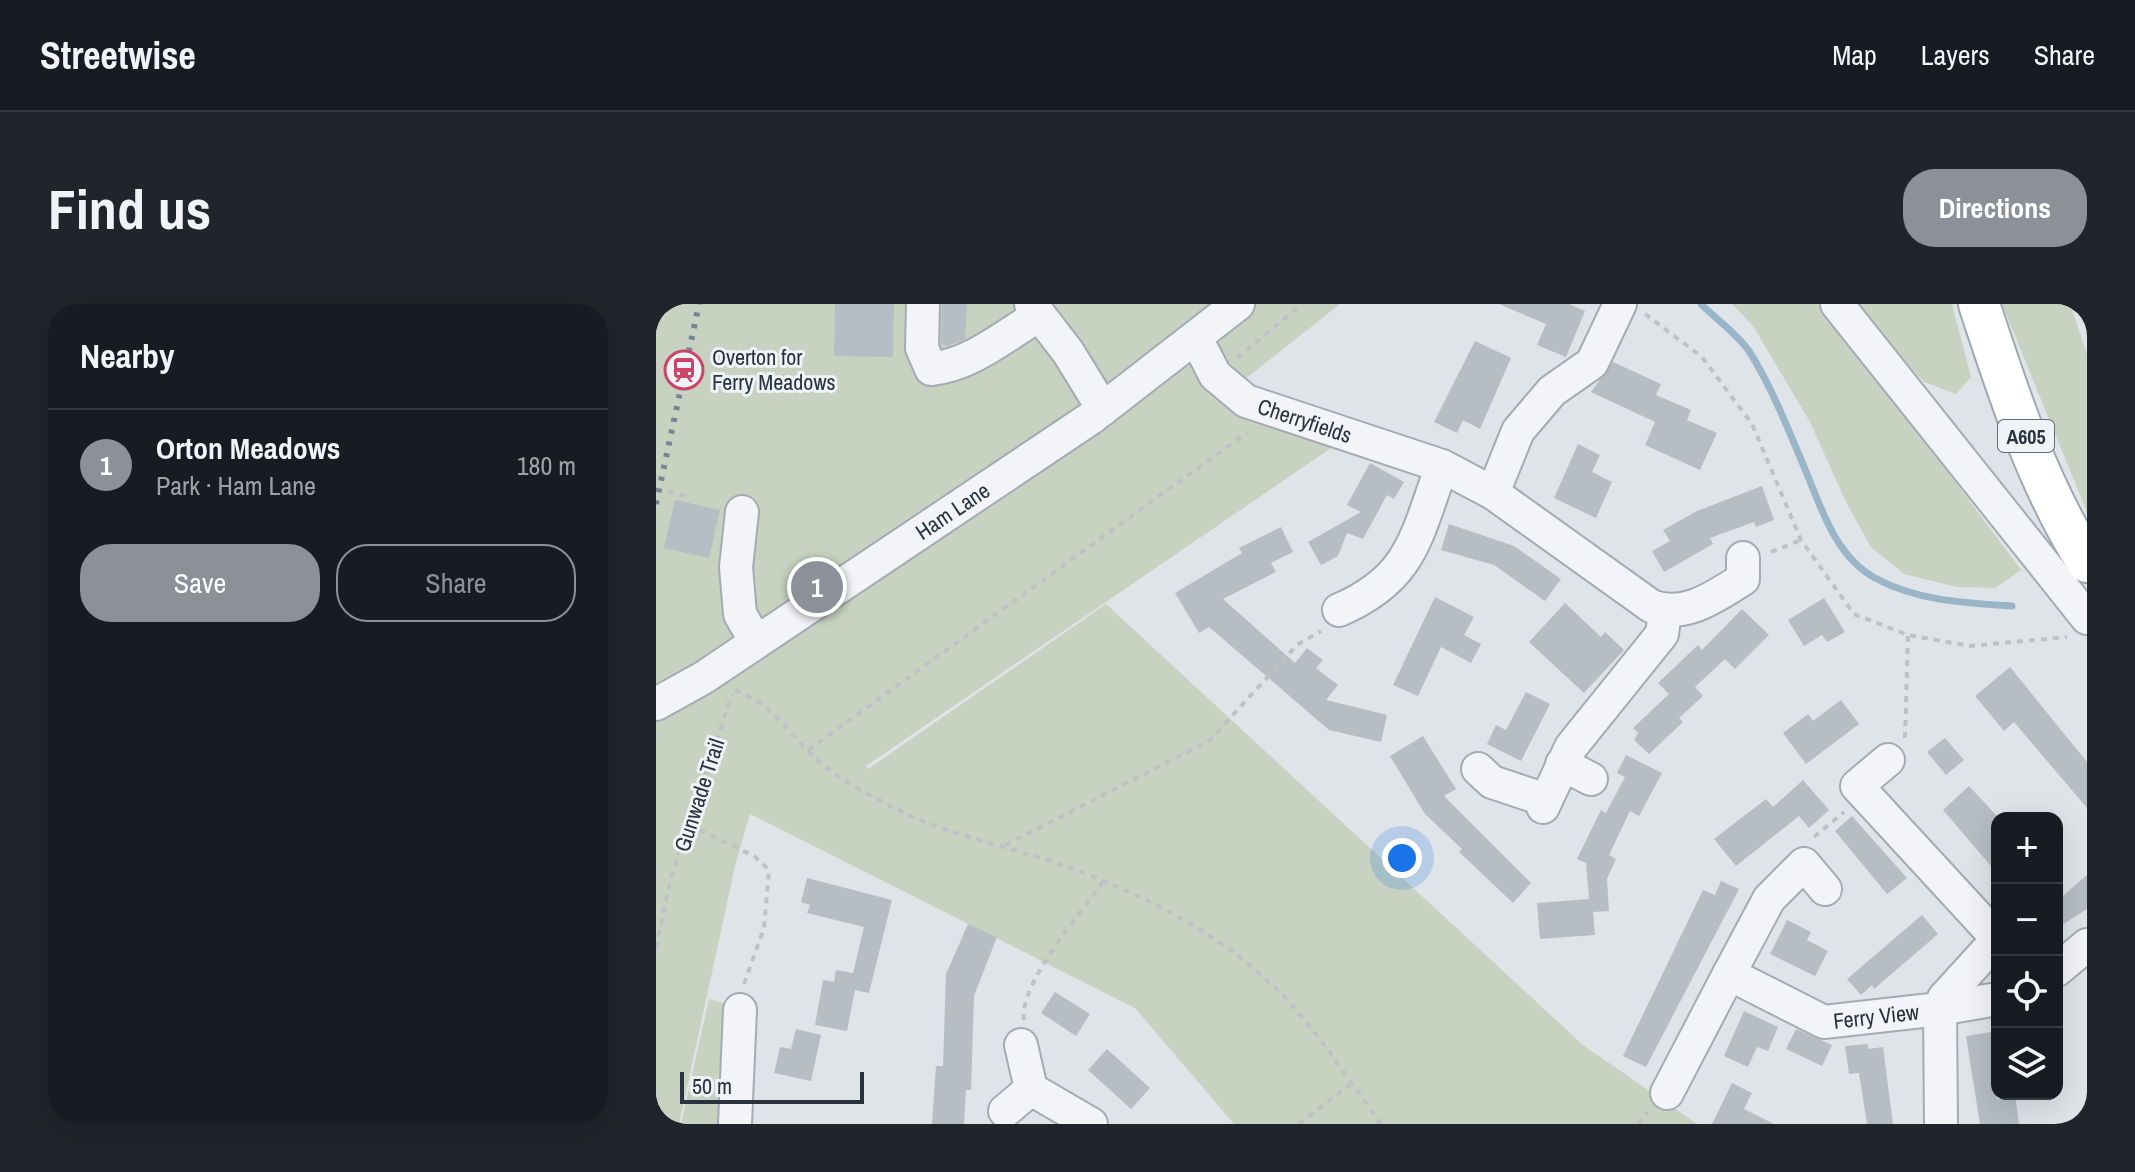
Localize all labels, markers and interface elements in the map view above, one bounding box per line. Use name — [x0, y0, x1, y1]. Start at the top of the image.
text: Streetwise — [40, 30, 196, 81]
text: Map — [1832, 36, 1877, 74]
text: Layers — [1921, 36, 1990, 74]
text: Share — [2034, 36, 2095, 74]
button: Directions — [1903, 169, 2087, 247]
text: Find us — [48, 171, 211, 246]
text: Nearby — [80, 333, 175, 379]
place label: Overton for Ferry Meadows — [712, 342, 835, 397]
station icon: Overton for Ferry Meadows — [663, 349, 705, 391]
street label: Cherryfields — [1254, 391, 1356, 450]
road number: A605 — [1998, 420, 2054, 452]
text: Orton Meadows — [156, 428, 341, 468]
text: 1 — [100, 448, 112, 483]
text: 180 m — [517, 448, 576, 483]
text: Park · Ham Lane — [156, 468, 316, 503]
street label: Ham Lane — [909, 475, 995, 546]
button: Save — [80, 544, 320, 622]
button: Share — [336, 544, 576, 622]
pin: 1 — [791, 557, 843, 617]
street label: Gunwade Trail — [667, 735, 731, 855]
map controls — [1991, 812, 2063, 1100]
button: + — [1991, 812, 2063, 884]
your location — [1382, 838, 1422, 878]
button: − — [1991, 884, 2063, 956]
button: locate — [1991, 956, 2063, 1028]
street label: Ferry View — [1832, 996, 1921, 1036]
button: layers — [1991, 1028, 2063, 1100]
scale bar — [680, 1068, 864, 1104]
text: 50 m — [692, 1071, 732, 1101]

